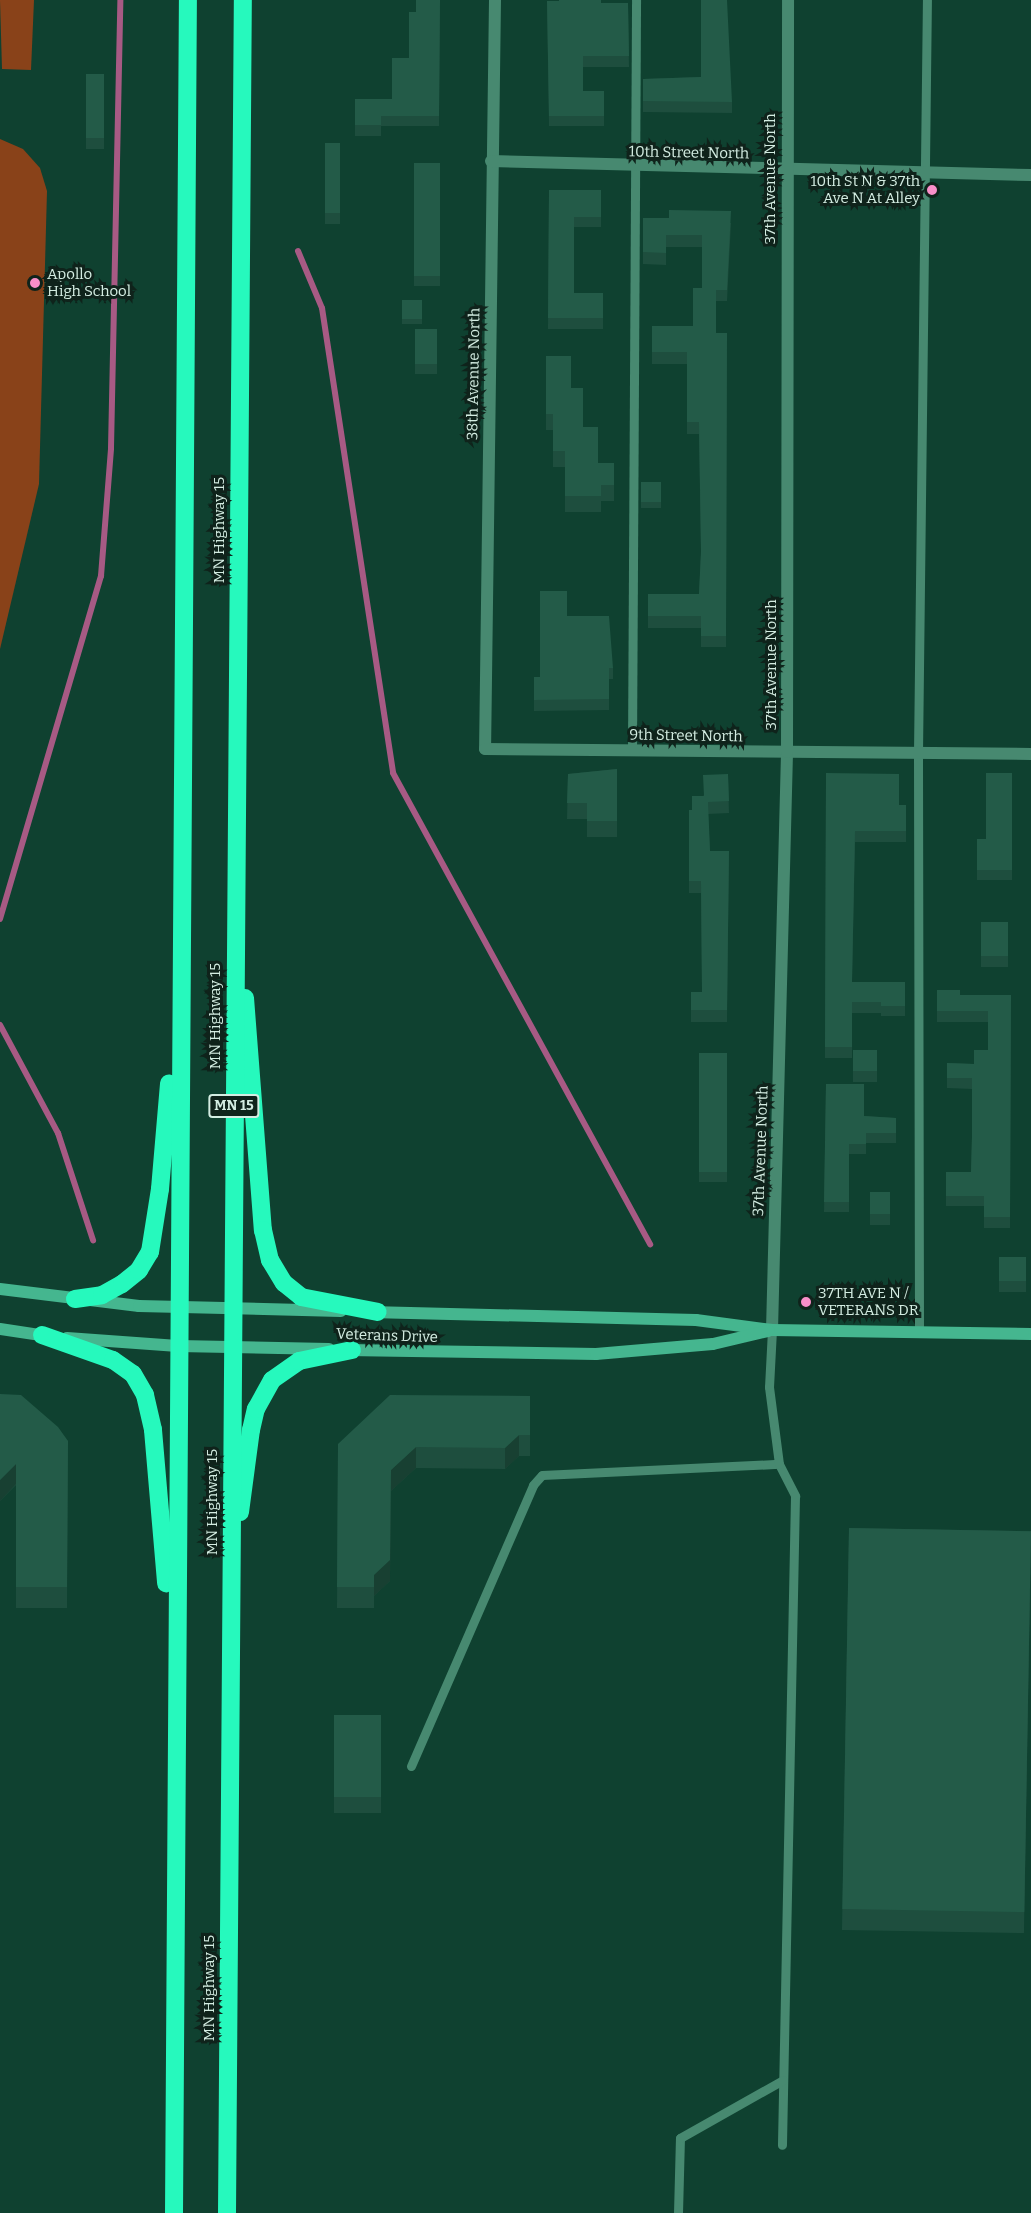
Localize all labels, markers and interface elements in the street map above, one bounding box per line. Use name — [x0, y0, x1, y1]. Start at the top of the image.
street label: 37th Avenue North — [762, 114, 780, 244]
street label: 10th Street North — [629, 143, 749, 163]
place label: 10th St N & 37th Ave N At Alley — [811, 172, 920, 207]
marker: 10th St N & 37th Ave N At Alley — [925, 183, 939, 197]
place label: Apollo High School — [47, 265, 131, 300]
marker: Apollo High School — [28, 276, 42, 290]
street label: 38th Avenue North — [464, 308, 484, 440]
street label: MN Highway 15 — [211, 477, 229, 583]
street label: 37th Avenue North — [763, 600, 781, 730]
street label: 9th Street North — [629, 726, 743, 746]
street label: MN Highway 15 — [207, 963, 225, 1069]
street label: 37th Avenue North — [750, 1085, 772, 1217]
road number: MN 15 — [207, 1095, 261, 1117]
place label: 37TH AVE N / VETERANS DR — [818, 1284, 919, 1319]
marker: 37TH AVE N / VETERANS DR — [799, 1295, 813, 1309]
street label: Veterans Drive — [336, 1325, 438, 1347]
street label: MN Highway 15 — [204, 1449, 222, 1555]
street label: MN Highway 15 — [201, 1935, 219, 2041]

